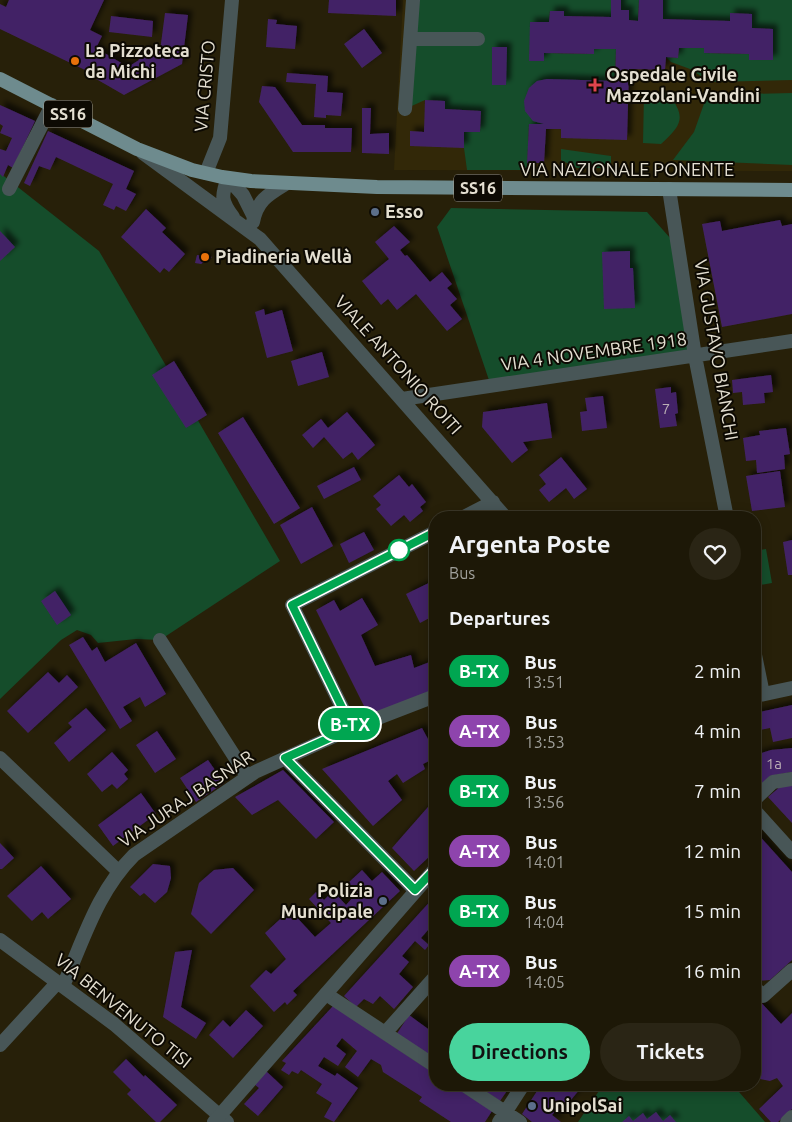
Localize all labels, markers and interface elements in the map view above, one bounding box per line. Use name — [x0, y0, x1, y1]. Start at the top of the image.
street label: VIA CRISTO — [190, 39, 218, 133]
place label: La Pizzoteca da Michi — [85, 40, 190, 81]
marker: La Pizzoteca da Michi — [69, 55, 81, 67]
place label: Ospedale Civile Mazzolani-Vandini — [606, 64, 760, 105]
marker: Ospedale Civile Mazzolani-Vandini — [588, 78, 602, 92]
road number: SS16 — [44, 100, 92, 128]
street label: VIA NAZIONALE PONENTE — [520, 159, 734, 179]
road number: SS16 — [454, 174, 502, 202]
place label: Esso — [385, 201, 424, 221]
marker: Esso — [369, 206, 381, 218]
place label: Piadineria Wellà — [215, 246, 352, 266]
marker: Piadineria Wellà — [199, 251, 211, 263]
street label: VIA GUSTAVO BIANCHI — [691, 258, 743, 442]
street label: VIALE ANTONIO ROITI — [331, 291, 466, 438]
street label: VIA 4 NOVEMBRE 1918 — [500, 328, 688, 374]
house number: 7 — [662, 400, 670, 417]
button: heart — [689, 528, 741, 580]
text: Argenta Poste — [449, 531, 611, 558]
unlabelled marker — [388, 539, 410, 561]
text: Bus — [449, 564, 475, 582]
text: Departures — [449, 607, 550, 629]
text: Bus — [524, 651, 557, 673]
text: 2 min — [694, 660, 741, 682]
text: B-TX — [459, 661, 499, 681]
text: 13:51 — [524, 673, 564, 691]
line badge: B-TX — [315, 708, 385, 740]
text: Bus — [525, 711, 557, 733]
text: B-TX — [330, 714, 370, 734]
text: 4 min — [694, 720, 741, 742]
text: A-TX — [459, 721, 500, 741]
text: 13:53 — [525, 733, 565, 751]
street label: VIA JURAJ BASNAR — [114, 746, 257, 851]
house number: 1a — [766, 755, 782, 772]
text: Bus — [524, 771, 557, 793]
text: 7 min — [694, 780, 741, 802]
text: B-TX — [459, 781, 499, 801]
text: 13:56 — [524, 793, 564, 811]
text: Bus — [525, 831, 557, 853]
text: 12 min — [683, 840, 741, 862]
text: A-TX — [459, 841, 500, 861]
text: 14:01 — [525, 853, 565, 871]
place label: Polizia Municipale — [281, 880, 373, 921]
text: Bus — [524, 891, 557, 913]
marker: Polizia Municipale — [377, 895, 389, 907]
text: 15 min — [683, 900, 741, 922]
text: B-TX — [459, 901, 499, 921]
text: 14:04 — [524, 913, 564, 931]
street label: VIA BENVENUTO TISI — [52, 949, 196, 1071]
text: Bus — [525, 951, 557, 973]
text: 16 min — [683, 960, 741, 982]
text: A-TX — [459, 961, 500, 981]
text: 14:05 — [525, 973, 565, 991]
button: Directions — [449, 1023, 590, 1081]
button: Tickets — [600, 1023, 741, 1081]
place label: UnipolSai — [542, 1095, 622, 1115]
marker: UnipolSai — [526, 1100, 538, 1112]

